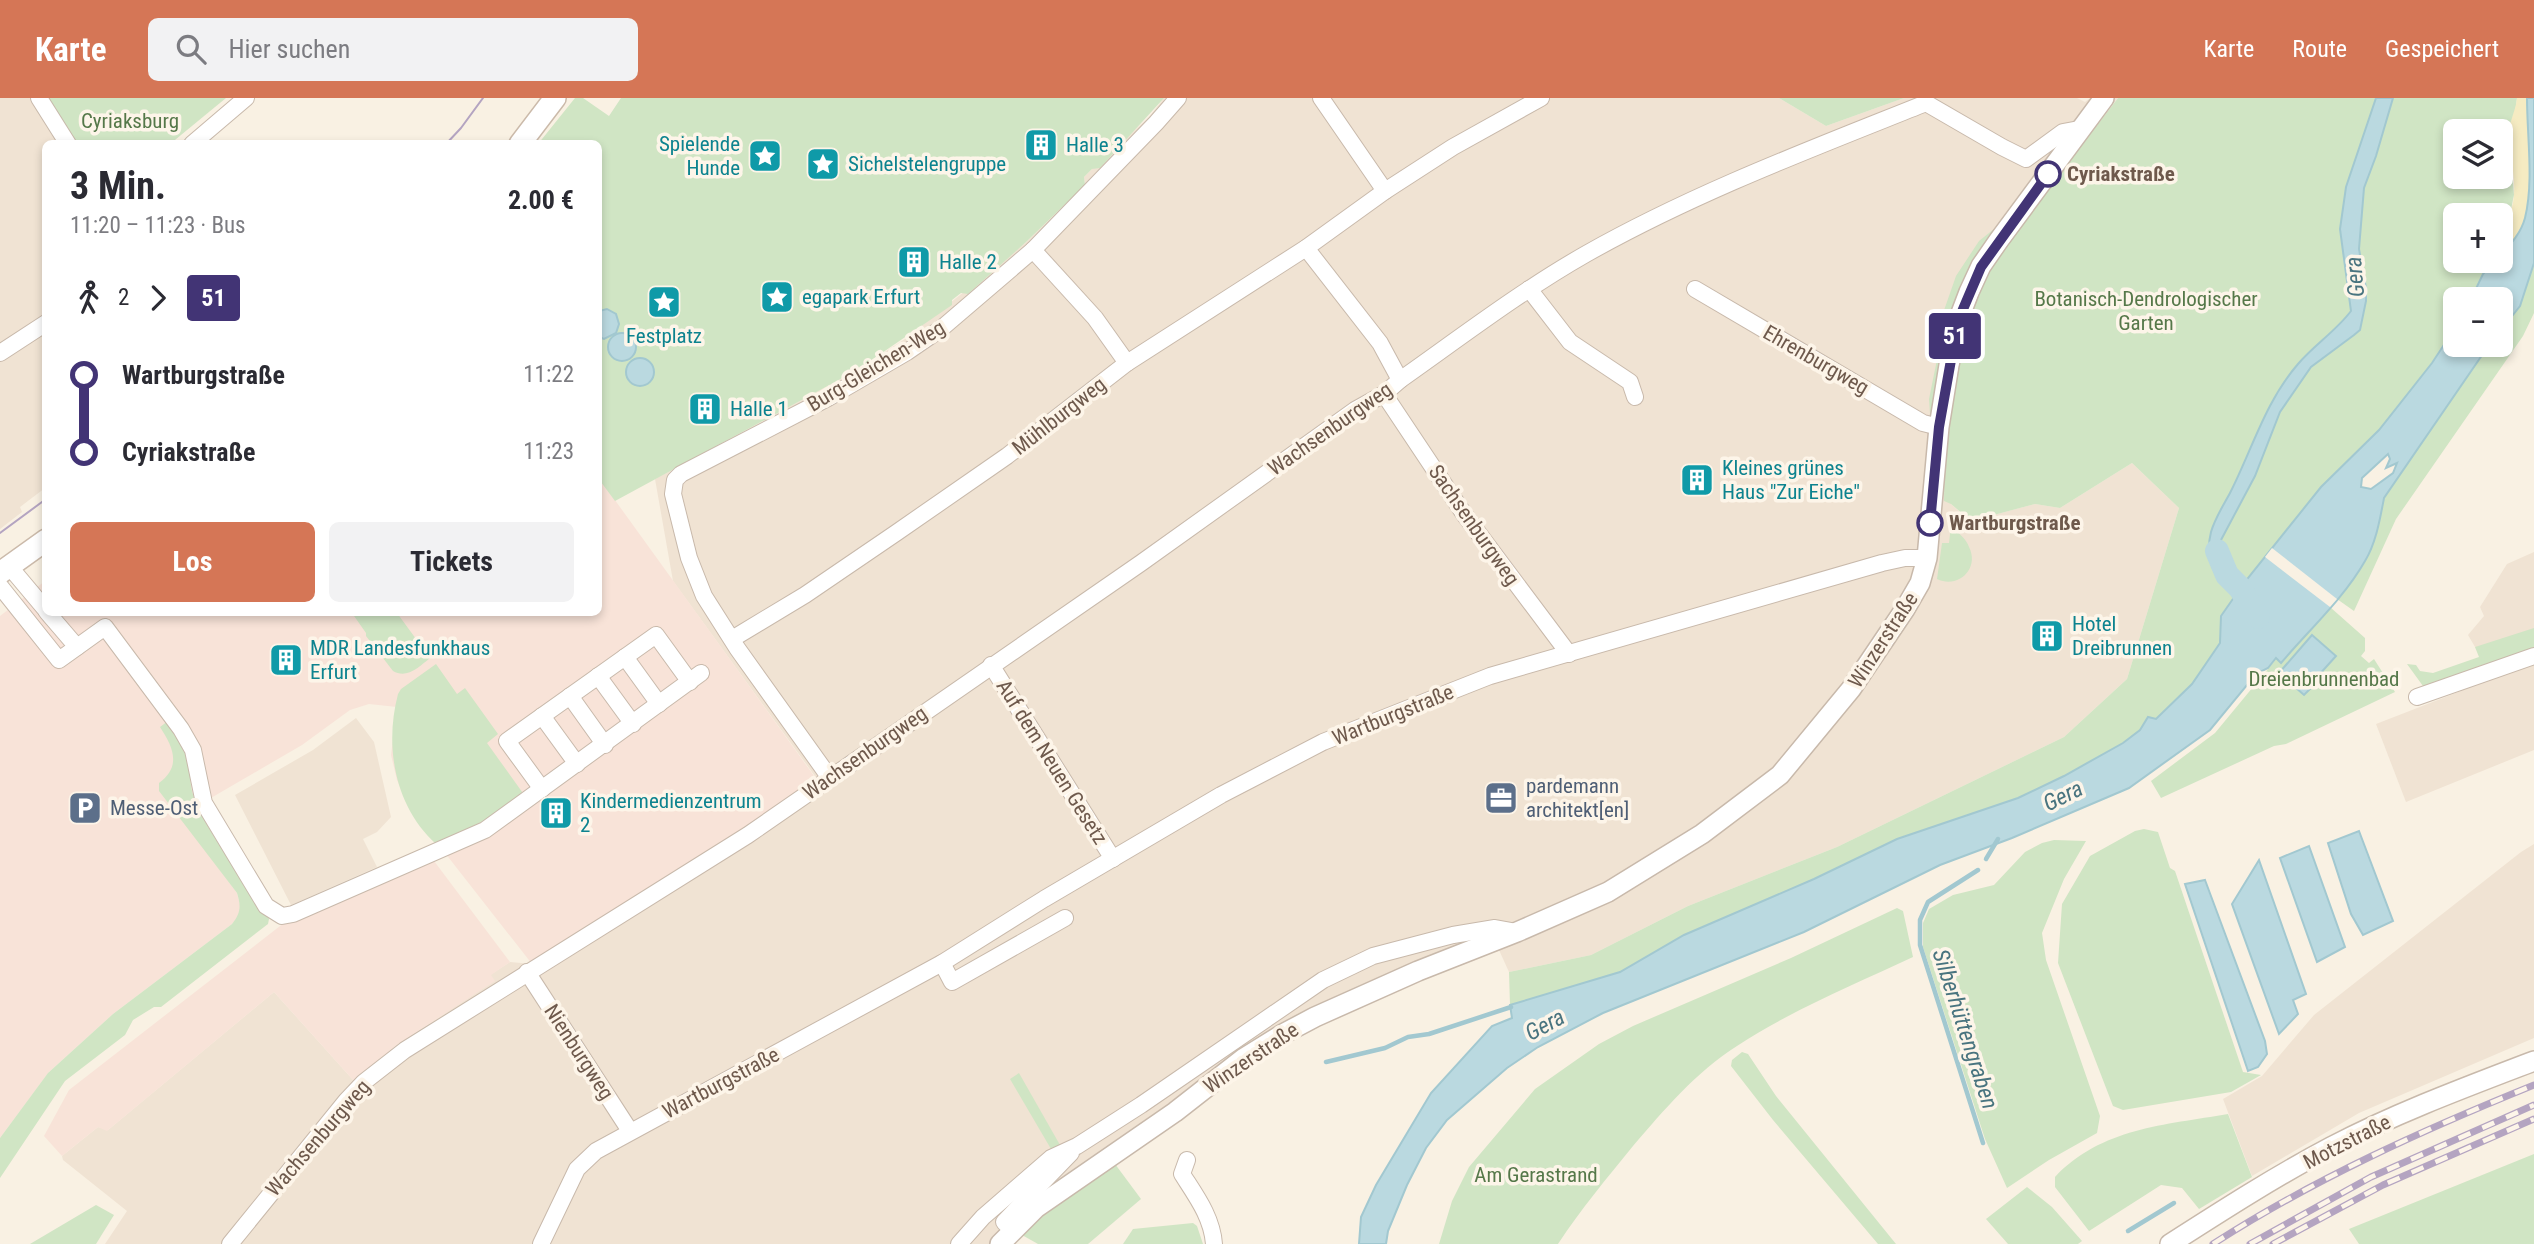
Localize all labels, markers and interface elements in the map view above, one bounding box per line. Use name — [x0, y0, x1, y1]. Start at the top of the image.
search box — [148, 18, 638, 81]
text: Karte — [35, 30, 106, 69]
icon: search — [172, 30, 210, 68]
text: Hier suchen — [228, 34, 350, 64]
text: Karte — [2204, 35, 2254, 63]
text: Route — [2292, 35, 2347, 63]
text: Gespeichert — [2385, 35, 2499, 63]
park label: Cyriaksburg — [81, 109, 179, 133]
map controls — [2443, 119, 2513, 357]
button: layers — [2443, 119, 2513, 189]
building icon: Halle 3 — [1022, 126, 1060, 164]
place label: Spielende Hunde — [659, 132, 740, 180]
place label: Halle 3 — [1066, 133, 1124, 157]
place icon: Spielende Hunde — [746, 137, 784, 175]
place icon: Sichelstelengruppe — [804, 145, 842, 183]
place label: Sichelstelengruppe — [848, 152, 1006, 176]
marker: Cyriakstraße — [2035, 161, 2061, 187]
place label: Cyriakstraße — [2067, 162, 2175, 186]
text: 3 Min. — [70, 164, 166, 208]
text: 2.00 € — [508, 185, 574, 215]
button: + — [2443, 203, 2513, 273]
text: 11:20 – 11:23 · Bus — [70, 212, 246, 239]
building icon: Halle 2 — [895, 243, 933, 281]
place label: Halle 2 — [939, 250, 997, 274]
water label: Gera — [2340, 256, 2370, 298]
place icon: egapark Erfurt — [758, 278, 796, 316]
icon: walk — [70, 279, 108, 317]
icon: forward — [139, 279, 177, 317]
place icon: Festplatz — [645, 283, 683, 321]
text: 2 — [118, 284, 129, 311]
text: 51 — [201, 284, 226, 312]
place label: egapark Erfurt — [802, 285, 920, 309]
park label: Botanisch-Dendrologischer Garten — [2034, 287, 2258, 335]
button: − — [2443, 287, 2513, 357]
line badge: 51 — [1924, 313, 1986, 359]
street label: Burg-Gleichen-Weg — [803, 315, 949, 417]
street label: Ehrenburgweg — [1759, 320, 1873, 400]
text: 51 — [1943, 322, 1967, 350]
place label: Festplatz — [626, 324, 702, 348]
text: Wartburgstraße — [122, 360, 285, 390]
text: 11:22 — [523, 361, 574, 388]
street label: Mühlburgweg — [1008, 372, 1110, 460]
street label: Wachsenburgweg — [1263, 377, 1397, 481]
building icon: Halle 1 — [686, 390, 724, 428]
place label: Halle 1 — [730, 397, 788, 421]
text: Cyriakstraße — [122, 437, 255, 467]
text: 11:23 — [523, 438, 574, 465]
place label: Kleines grünes Haus "Zur Eiche" — [1722, 456, 1860, 504]
street label: Sachsenburgweg — [1424, 460, 1524, 590]
building icon: Kleines grünes Haus "Zur Eiche" — [1678, 461, 1716, 499]
marker: Wartburgstraße — [1917, 510, 1943, 536]
place label: Wartburgstraße — [1949, 511, 2081, 535]
button: Los — [70, 522, 315, 602]
button: Tickets — [329, 522, 574, 602]
street label: Winzerstraße — [1843, 588, 1923, 692]
place label: Hotel Dreibrunnen — [2072, 612, 2172, 660]
building icon: Hotel Dreibrunnen — [2028, 617, 2066, 655]
place label: MDR Landesfunkhaus Erfurt — [310, 636, 490, 684]
building icon: MDR Landesfunkhaus Erfurt — [267, 641, 305, 679]
park label: Dreienbrunnenbad — [2249, 667, 2399, 691]
street label: Auf dem Neuen Gesetz — [992, 675, 1112, 849]
street label: Wartburgstraße — [1329, 680, 1457, 750]
street label: Wachsenburgweg — [798, 701, 932, 805]
place label: pardemann architekt[en] — [1526, 774, 1629, 822]
water label: Gera — [2039, 775, 2087, 817]
office icon: pardemann architekt[en] — [1482, 779, 1520, 817]
parking icon: Messe-Ost — [66, 789, 104, 827]
place label: Kindermedienzentrum 2 — [580, 789, 762, 837]
building icon: Kindermedienzentrum 2 — [537, 794, 575, 832]
place label: Messe-Ost — [110, 796, 198, 820]
water label: Silberhüttengraben — [1926, 946, 2004, 1112]
street label: Nienburgweg — [539, 1000, 619, 1104]
water label: Gera — [1521, 1004, 1569, 1046]
street label: Winzerstraße — [1199, 1018, 1303, 1098]
street label: Wartburgstraße — [659, 1042, 784, 1124]
street label: Wachsenburgweg — [261, 1075, 375, 1201]
street label: Motzstraße — [2299, 1110, 2395, 1174]
park label: Am Gerastrand — [1474, 1163, 1598, 1187]

